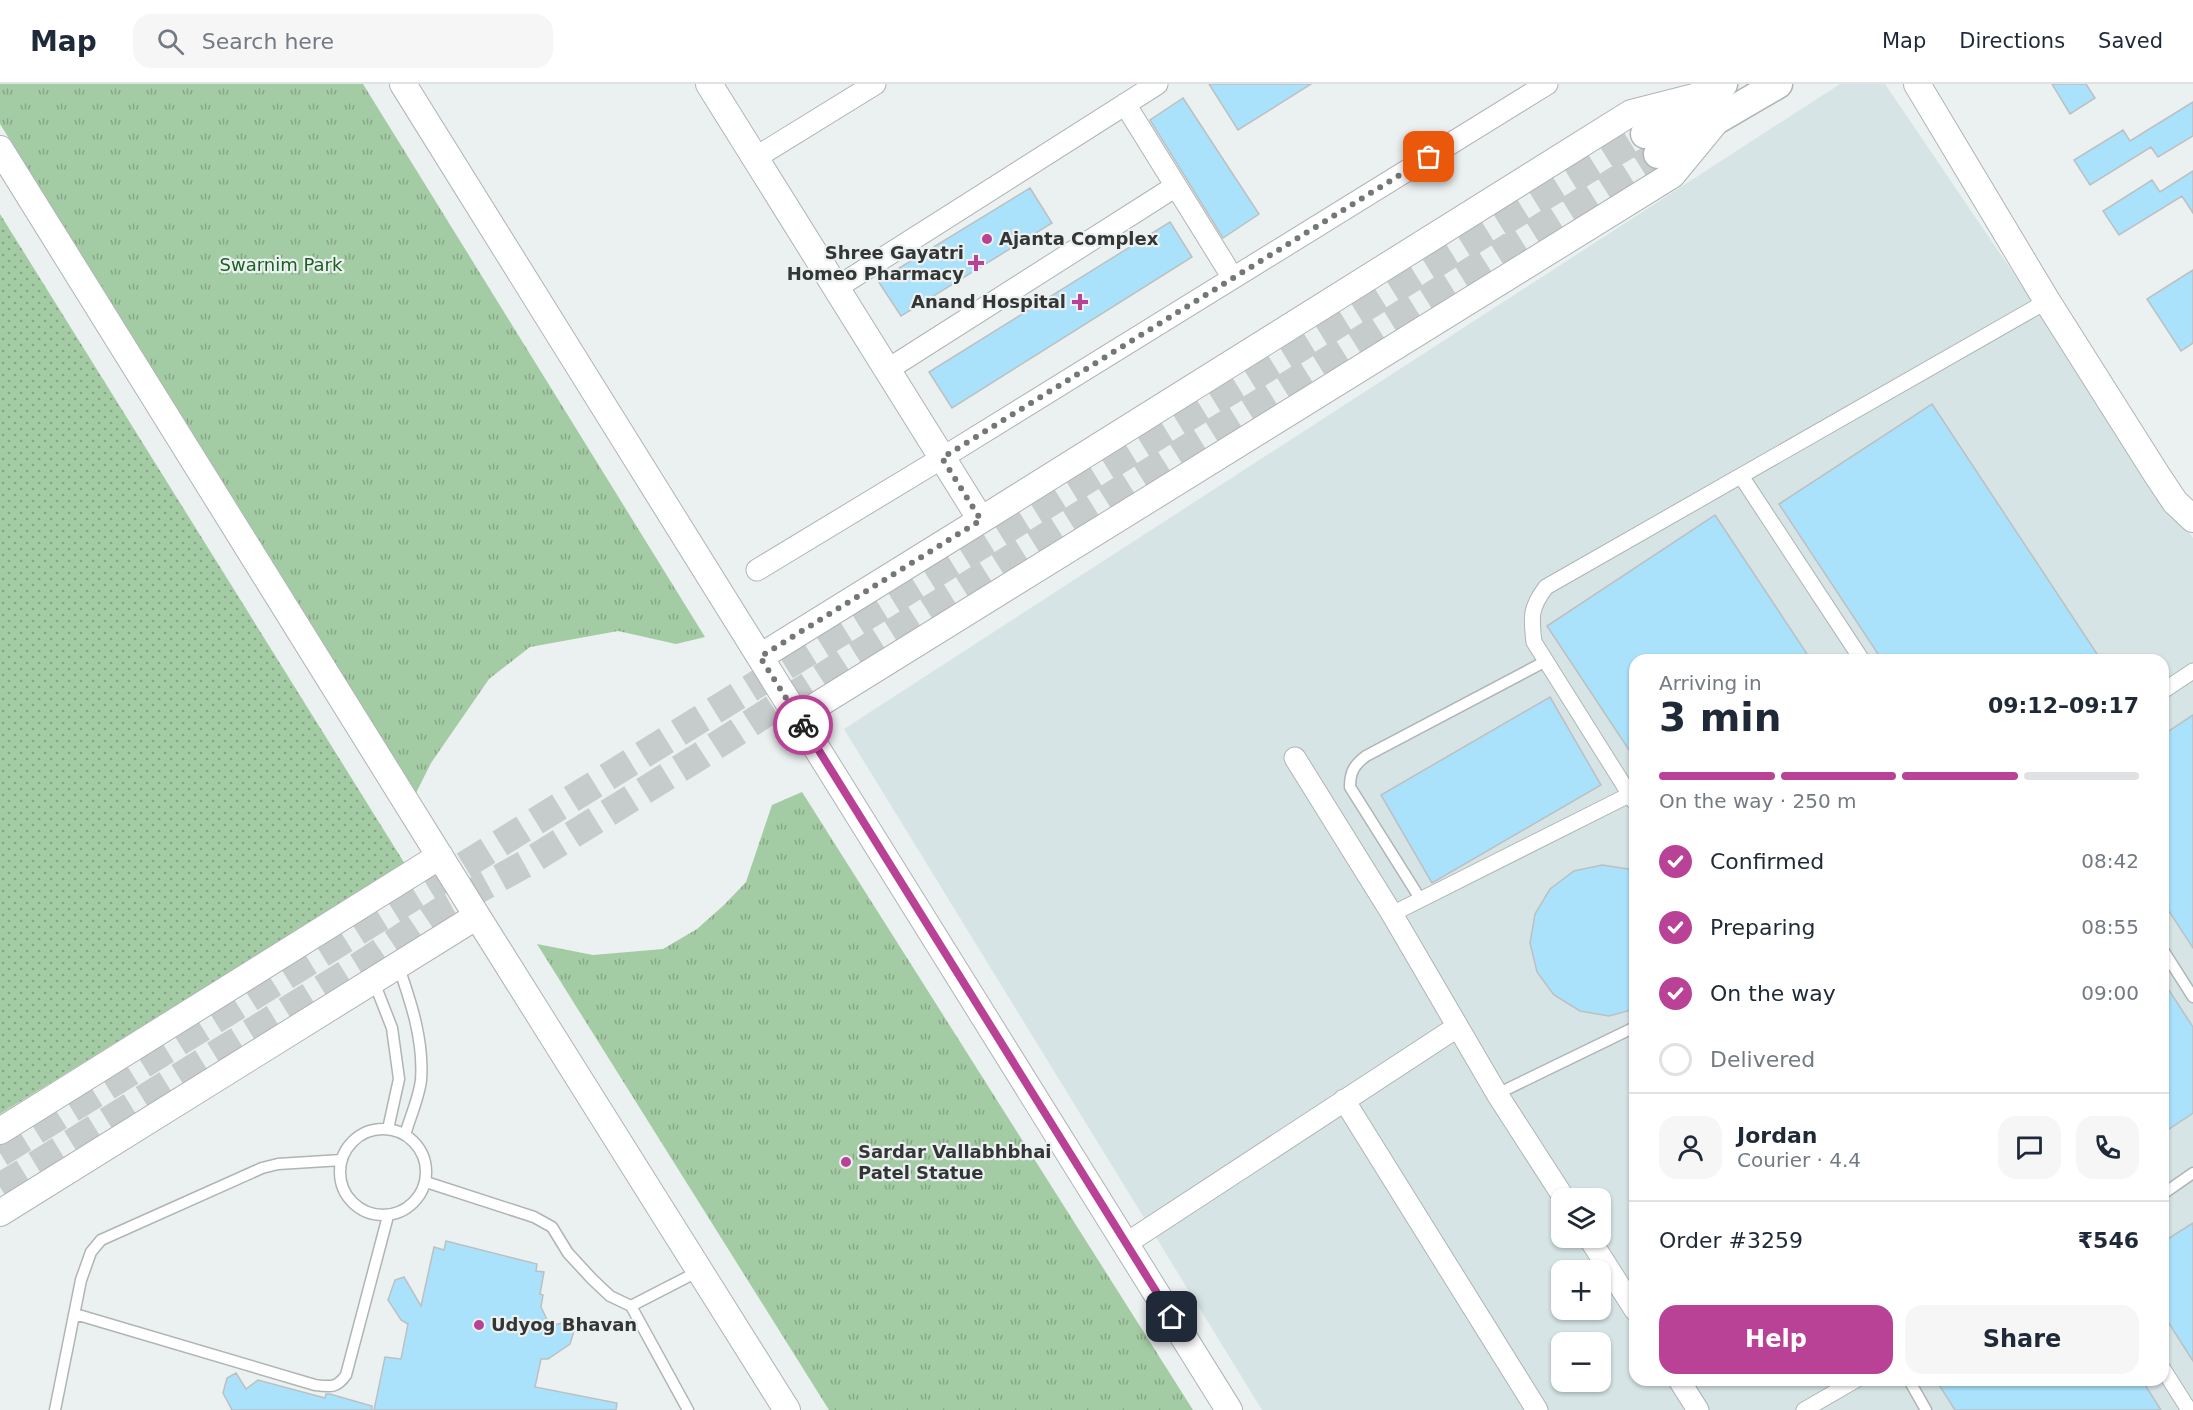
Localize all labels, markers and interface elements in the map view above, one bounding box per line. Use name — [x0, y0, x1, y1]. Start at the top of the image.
search box — [133, 14, 553, 68]
text: Map — [30, 25, 97, 58]
icon: search — [154, 25, 187, 58]
text: Search here — [202, 29, 334, 54]
text: Map — [1882, 29, 1926, 53]
text: Directions — [1959, 29, 2065, 53]
text: Saved — [2098, 29, 2163, 53]
pin — [1403, 131, 1454, 182]
icon: bag — [1412, 140, 1445, 173]
place label: Ajanta Complex — [999, 228, 1159, 249]
marker: Ajanta Complex — [980, 232, 994, 246]
place label: Shree Gayatri Homeo Pharmacy — [787, 242, 964, 284]
park label: Swarnim Park — [220, 254, 343, 275]
marker: Shree Gayatri Homeo Pharmacy — [969, 256, 983, 270]
place label: Anand Hospital — [911, 291, 1066, 312]
marker: Anand Hospital — [1071, 293, 1089, 311]
text: Arriving in — [1659, 671, 1762, 695]
text: 09:12–09:17 — [1988, 693, 2139, 718]
courier — [773, 695, 833, 755]
text: 3 min — [1659, 695, 1781, 740]
icon: bike — [787, 709, 820, 742]
text: On the way · 250 m — [1659, 789, 1857, 813]
icon: check — [1659, 845, 1692, 878]
text: Confirmed — [1710, 849, 1824, 874]
text: 08:42 — [2081, 849, 2139, 873]
icon: check — [1659, 911, 1692, 944]
text: Preparing — [1710, 915, 1816, 940]
text: 08:55 — [2081, 915, 2139, 939]
icon: check — [1659, 977, 1692, 1010]
text: On the way — [1710, 981, 1836, 1006]
text: 09:00 — [2081, 981, 2139, 1005]
text: Delivered — [1710, 1047, 1815, 1072]
button: person — [1659, 1116, 1722, 1179]
button: chat — [1998, 1116, 2061, 1179]
button: phone — [2076, 1116, 2139, 1179]
text: Jordan — [1737, 1123, 1817, 1148]
place label: Sardar Vallabhbhai Patel Statue — [858, 1141, 1051, 1183]
text: Courier · 4.4 — [1737, 1148, 1861, 1172]
marker: Sardar Vallabhbhai Patel Statue — [839, 1155, 853, 1169]
map controls — [1551, 1188, 1611, 1392]
button: layers — [1551, 1188, 1611, 1248]
text: Order #3259 — [1659, 1228, 1803, 1253]
text: ₹546 — [2078, 1228, 2139, 1253]
button: + — [1551, 1260, 1611, 1320]
pin — [1146, 1291, 1197, 1342]
icon: home — [1155, 1300, 1188, 1333]
button: Help — [1659, 1305, 1893, 1374]
button: Share — [1905, 1305, 2139, 1374]
place label: Udyog Bhavan — [491, 1314, 637, 1335]
marker: Udyog Bhavan — [472, 1318, 486, 1332]
button: − — [1551, 1332, 1611, 1392]

